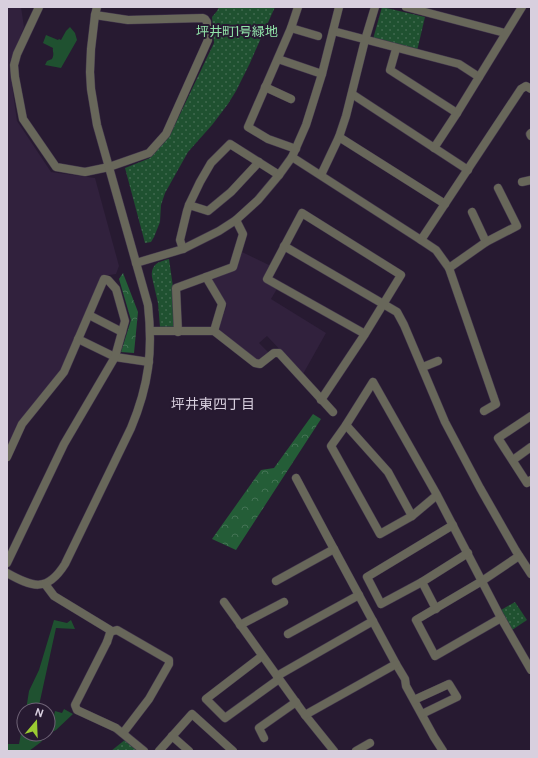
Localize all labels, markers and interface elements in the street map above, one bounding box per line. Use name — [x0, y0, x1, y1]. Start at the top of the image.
park label: 坪井町1号緑地 — [196, 23, 278, 40]
district label: 坪井東四丁目 — [171, 395, 255, 413]
north arrow — [16, 702, 56, 742]
text: N — [33, 705, 45, 720]

